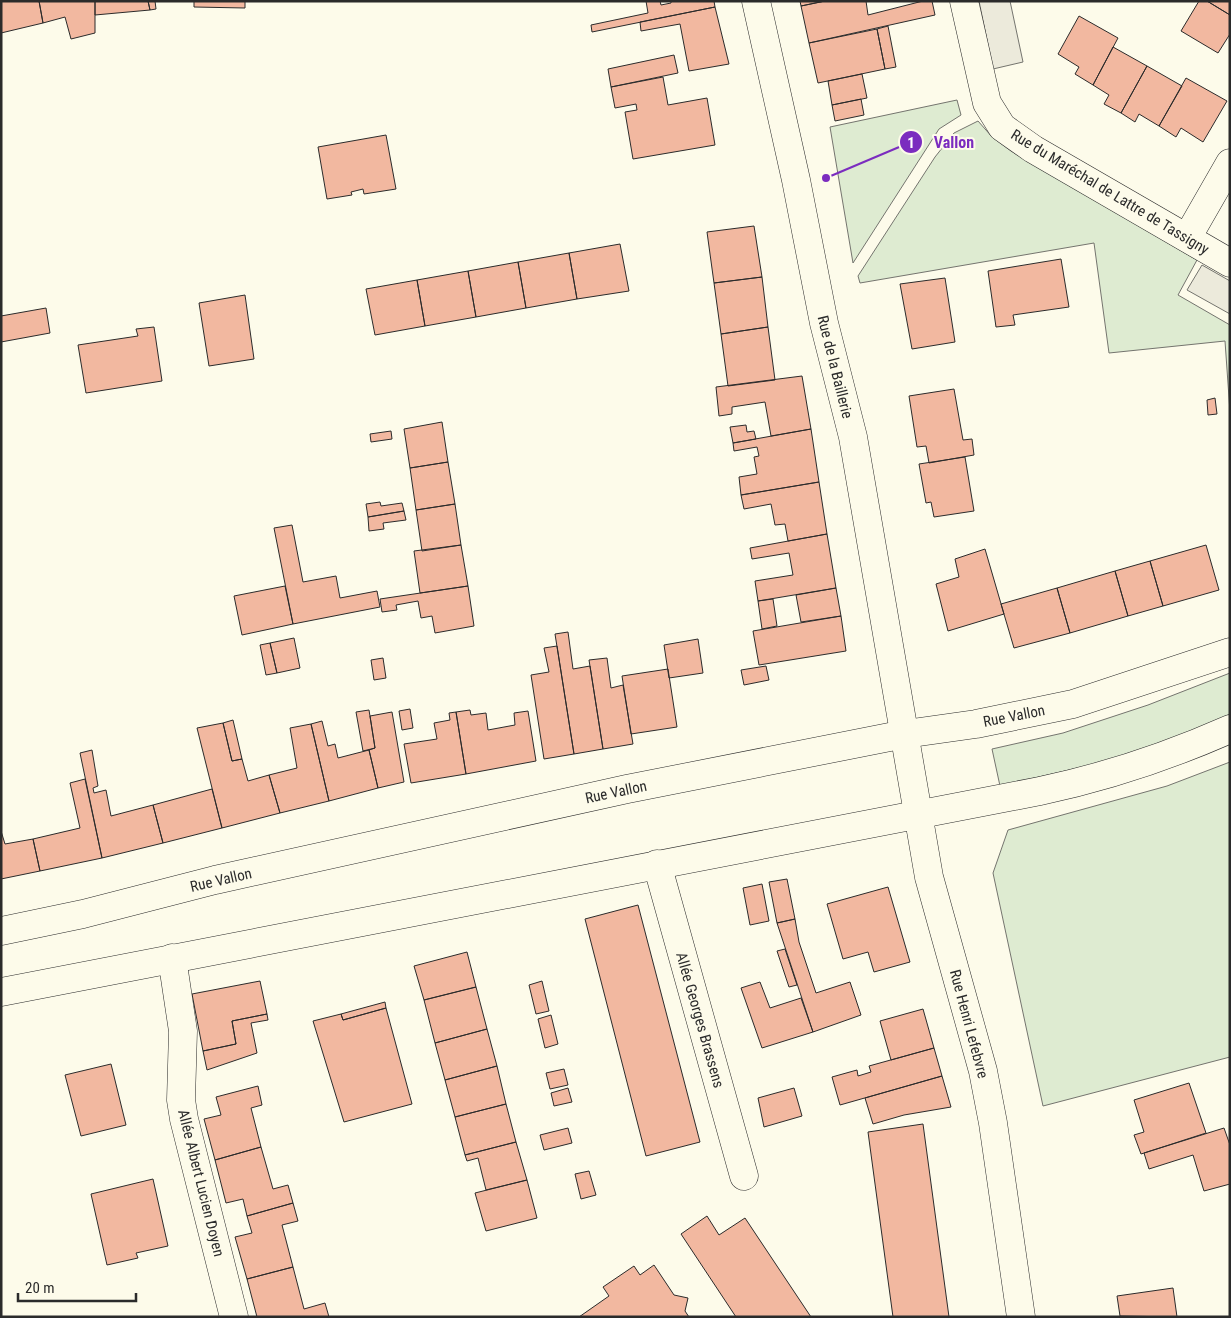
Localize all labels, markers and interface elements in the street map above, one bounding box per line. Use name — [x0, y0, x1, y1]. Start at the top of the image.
street label: Rue du Maréchal de Lattre de Tassigny — [1008, 126, 1212, 258]
callout: Vallon — [898, 127, 984, 158]
text: Vallon — [934, 133, 974, 152]
text: 1 — [907, 134, 915, 152]
street label: Rue de la Baillerie — [814, 314, 856, 420]
street label: Rue Vallon — [982, 701, 1046, 731]
street label: Rue Vallon — [584, 777, 648, 807]
street label: Rue Vallon — [188, 864, 254, 896]
street label: Allée Georges Brassens — [672, 950, 728, 1090]
street label: Rue Henri Lefebvre — [946, 968, 992, 1080]
street label: Allée Albert Lucien Doyen — [174, 1108, 228, 1258]
scale bar — [18, 1270, 135, 1302]
text: 20 m — [25, 1279, 55, 1297]

